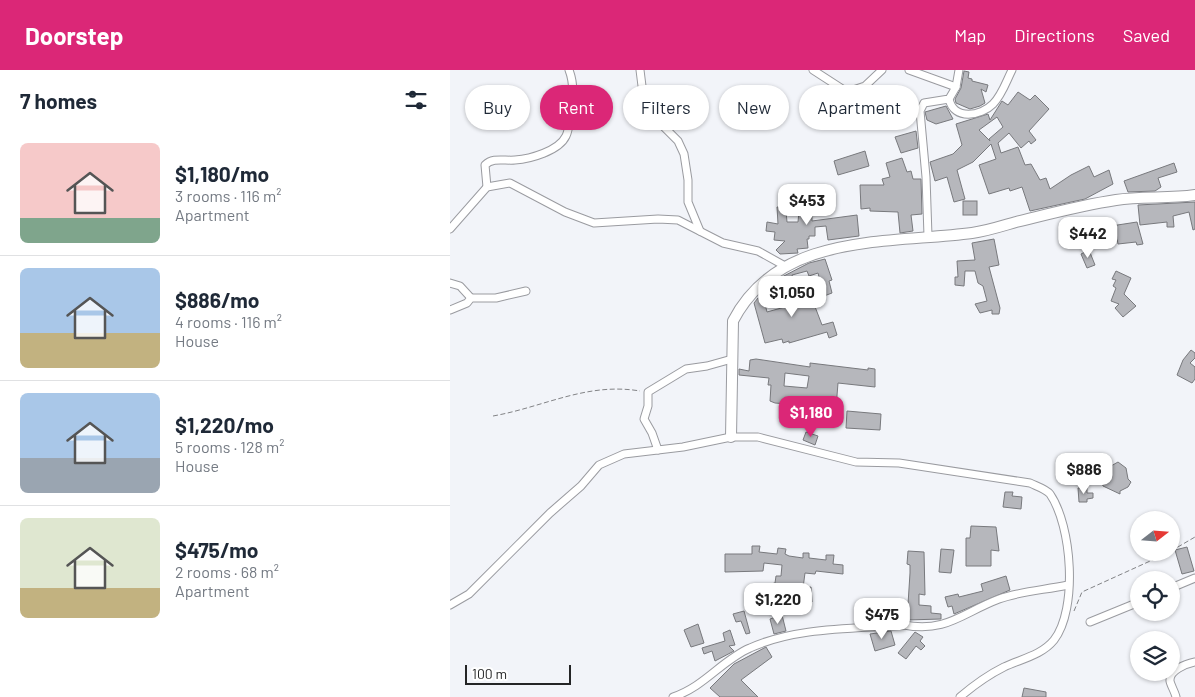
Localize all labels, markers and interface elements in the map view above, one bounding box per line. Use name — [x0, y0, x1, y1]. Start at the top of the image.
text: Doorstep — [25, 21, 123, 50]
text: Map — [954, 24, 986, 46]
text: Directions — [1014, 24, 1095, 46]
text: Saved — [1123, 24, 1170, 46]
chip: Buy — [465, 85, 530, 130]
chip: Rent — [540, 85, 613, 130]
chip: Filters — [623, 85, 709, 130]
chip: New — [719, 85, 789, 130]
chip: Apartment — [799, 85, 919, 130]
icon: filters — [402, 86, 430, 114]
text: 7 homes — [20, 88, 97, 113]
text: $1,180/mo — [175, 161, 269, 186]
icon: home — [60, 163, 120, 223]
pin: $453 — [777, 184, 837, 226]
text: 3 rooms · 116 m² — [175, 186, 281, 205]
text: $453 — [789, 190, 825, 209]
text: Apartment — [175, 205, 250, 224]
pin: $442 — [1058, 216, 1118, 259]
text: $442 — [1069, 223, 1107, 242]
pin: $1,050 — [751, 276, 833, 318]
text: $1,050 — [769, 282, 815, 301]
text: $886/mo — [175, 287, 260, 312]
icon: home — [60, 288, 120, 348]
text: 4 rooms · 116 m² — [175, 312, 282, 331]
text: House — [175, 331, 219, 350]
pin: $1,180 — [770, 396, 852, 438]
text: $1,180 — [790, 402, 832, 421]
text: $1,220/mo — [175, 412, 274, 437]
icon: home — [60, 413, 120, 473]
text: 5 rooms · 128 m² — [175, 437, 284, 456]
pin: $886 — [1054, 452, 1114, 495]
text: House — [175, 456, 219, 475]
text: $886 — [1066, 459, 1102, 478]
north arrow — [1130, 511, 1180, 561]
map controls — [1130, 511, 1180, 681]
text: $475/mo — [175, 537, 258, 562]
icon: home — [60, 538, 120, 598]
text: 2 rooms · 68 m² — [175, 562, 279, 581]
button: locate — [1130, 571, 1180, 621]
text: Apartment — [175, 581, 250, 600]
pin: $1,220 — [737, 582, 819, 625]
text: $1,220 — [755, 589, 801, 608]
pin: $475 — [852, 598, 912, 640]
text: $475 — [865, 604, 899, 623]
button: layers — [1130, 631, 1180, 681]
scale bar — [465, 662, 571, 685]
text: 100 m — [472, 665, 507, 682]

